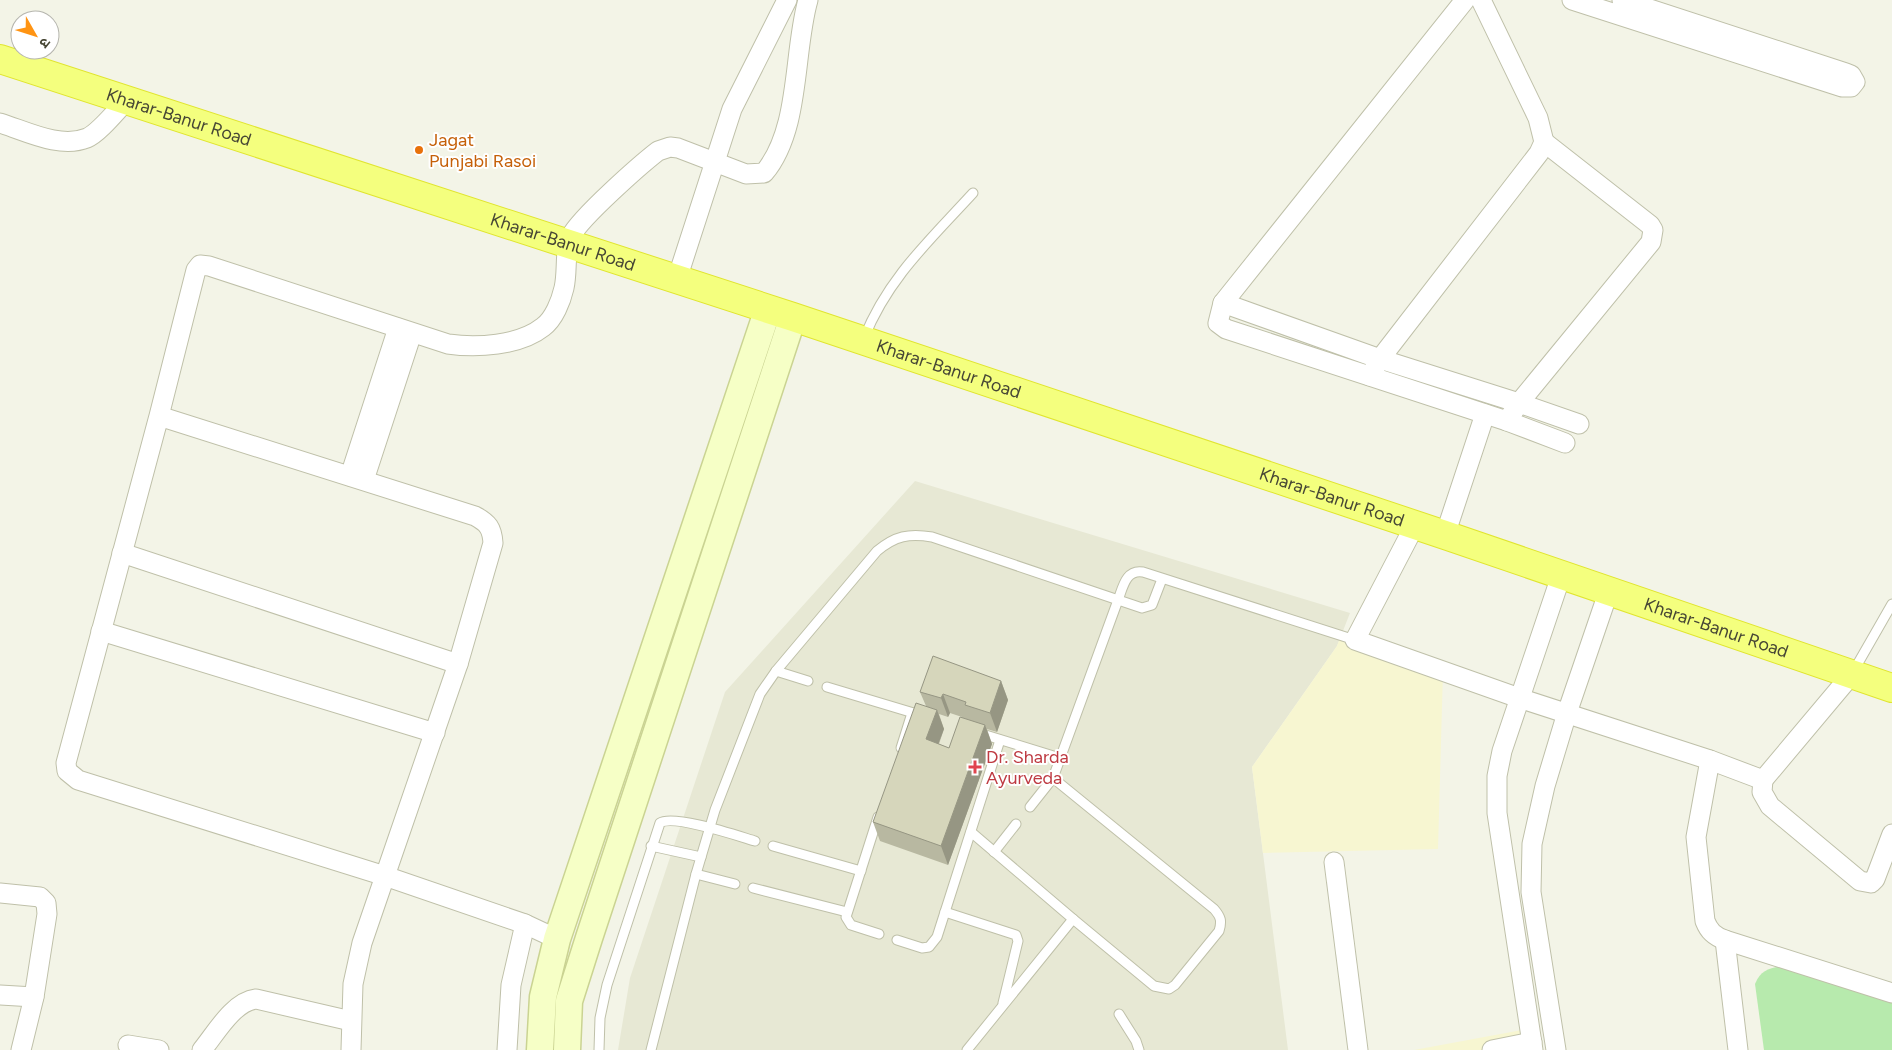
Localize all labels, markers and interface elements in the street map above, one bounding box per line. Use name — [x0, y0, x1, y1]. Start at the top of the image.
north arrow — [10, 10, 60, 60]
text: उ — [35, 34, 54, 52]
street label: Kharar-Banur Road — [103, 83, 254, 151]
place label: Jagat Punjabi Rasoi — [429, 129, 536, 172]
marker: Jagat Punjabi Rasoi — [413, 144, 425, 156]
street label: Kharar-Banur Road — [488, 208, 638, 276]
street label: Kharar-Banur Road — [873, 335, 1024, 403]
street label: Kharar-Banur Road — [1256, 463, 1407, 532]
street label: Kharar-Banur Road — [1641, 593, 1791, 663]
place label: Dr. Sharda Ayurveda — [986, 746, 1069, 789]
marker: Dr. Sharda Ayurveda — [968, 760, 982, 774]

